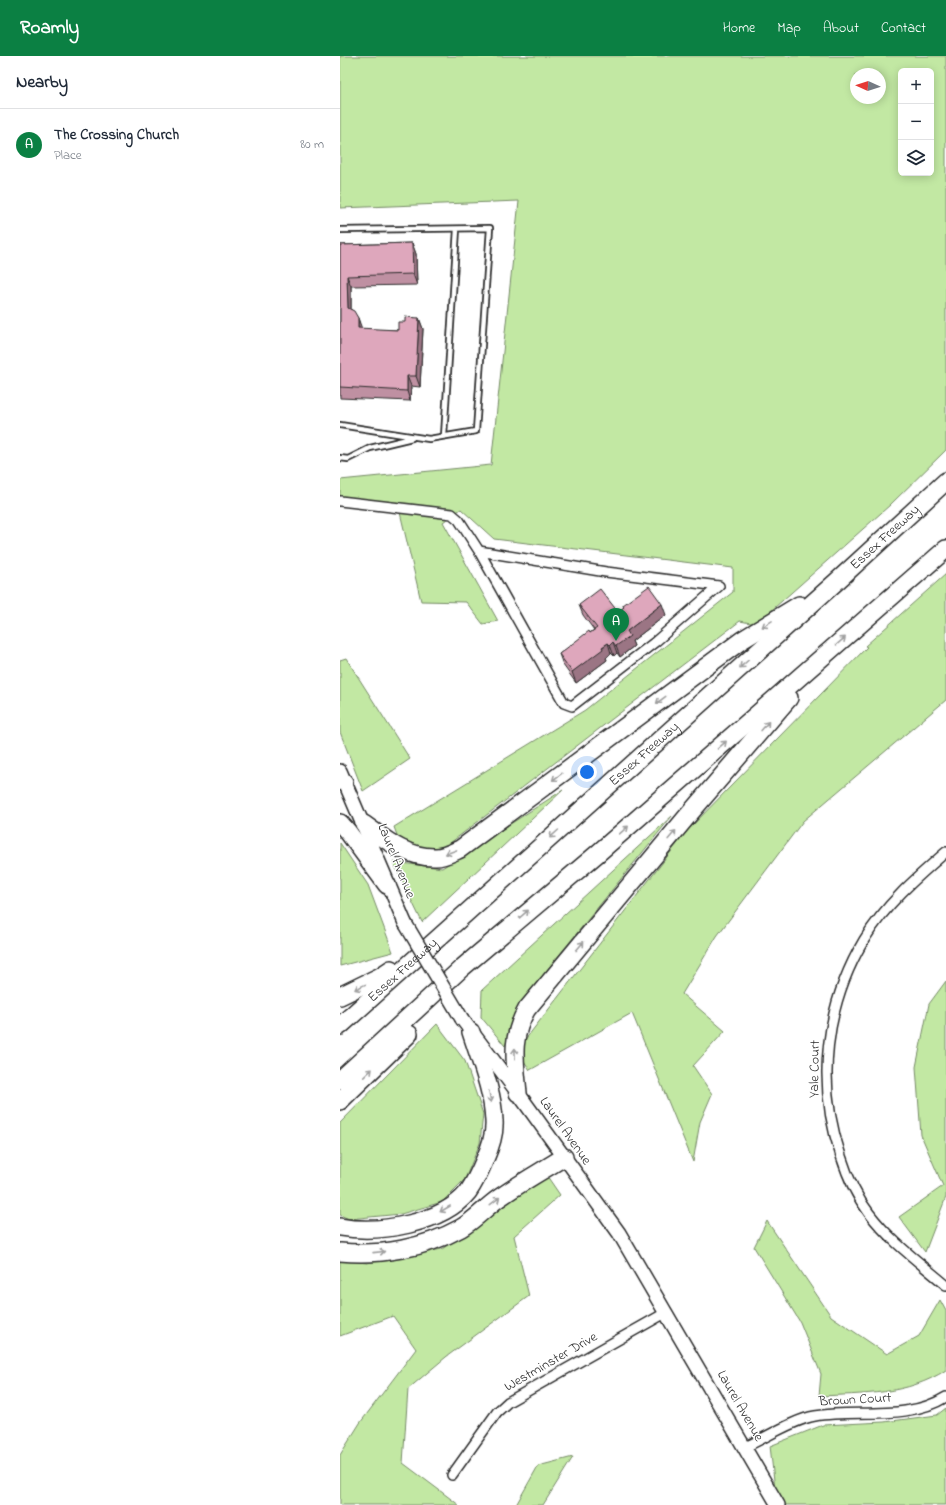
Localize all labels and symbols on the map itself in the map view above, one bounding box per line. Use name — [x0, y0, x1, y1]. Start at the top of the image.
north arrow — [850, 68, 886, 104]
street label: Essex Freeway — [845, 499, 925, 575]
pin: A — [603, 608, 629, 641]
one-way arrow — [761, 621, 773, 629]
one-way arrow — [836, 637, 846, 646]
one-way arrow — [739, 659, 750, 668]
one-way arrow — [656, 695, 667, 704]
street label: Essex Freeway — [604, 716, 685, 791]
one-way arrow — [761, 720, 770, 731]
one-way arrow — [717, 740, 727, 750]
your location — [577, 762, 597, 782]
one-way arrow — [552, 773, 563, 781]
street label: Laurel Avenue — [371, 820, 421, 902]
one-way arrow — [619, 826, 629, 835]
one-way arrow — [549, 829, 559, 838]
one-way arrow — [667, 830, 676, 840]
one-way arrow — [446, 849, 458, 857]
one-way arrow — [519, 910, 530, 919]
street label: Essex Freeway — [363, 933, 443, 1007]
one-way arrow — [575, 940, 584, 951]
one-way arrow — [354, 984, 366, 991]
street label: Yale Court — [804, 1039, 826, 1098]
one-way arrow — [511, 1048, 519, 1061]
one-way arrow — [363, 1068, 373, 1078]
one-way arrow — [486, 1090, 494, 1103]
street label: Laurel Avenue — [534, 1093, 597, 1170]
one-way arrow — [490, 1196, 501, 1205]
one-way arrow — [439, 1206, 451, 1214]
one-way arrow — [372, 1249, 385, 1256]
street label: Westminster Drive — [501, 1326, 602, 1397]
street label: Laurel Avenue — [711, 1367, 769, 1446]
street label: Brown Court — [817, 1388, 892, 1412]

